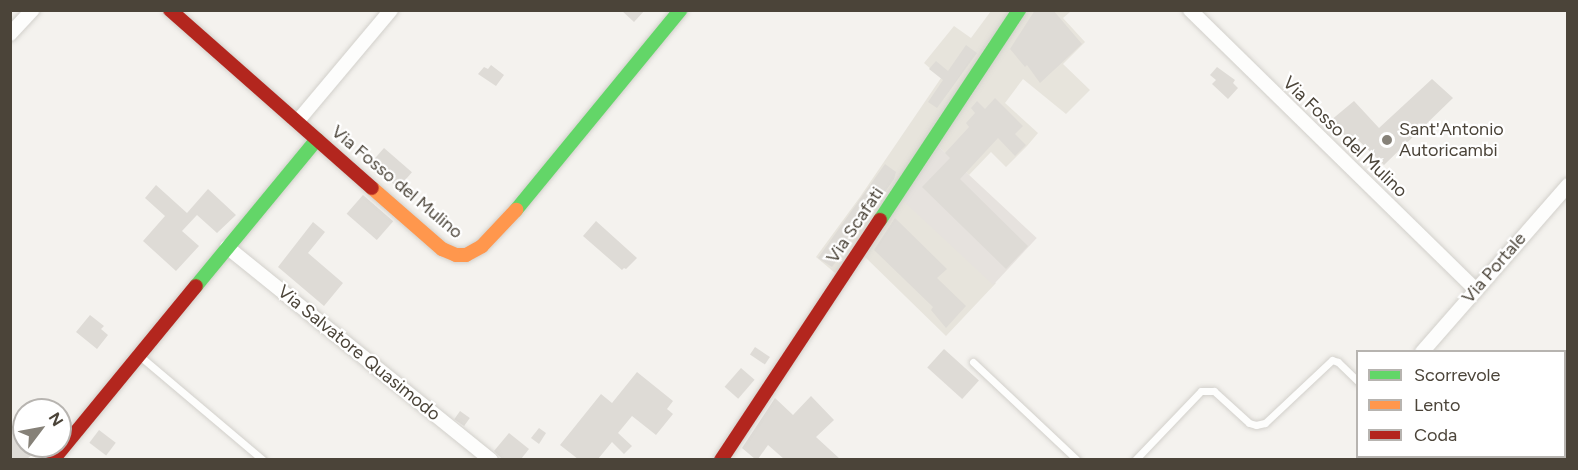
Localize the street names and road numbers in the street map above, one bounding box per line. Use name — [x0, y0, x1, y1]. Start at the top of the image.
street label: Via Fosso del Mulino — [1278, 72, 1412, 202]
street label: Via Fosso del Mulino — [327, 121, 467, 243]
street label: Via Scafati — [822, 183, 888, 267]
street label: Via Portale — [1457, 228, 1531, 308]
street label: Via Salvatore Quasimodo — [273, 281, 445, 425]

